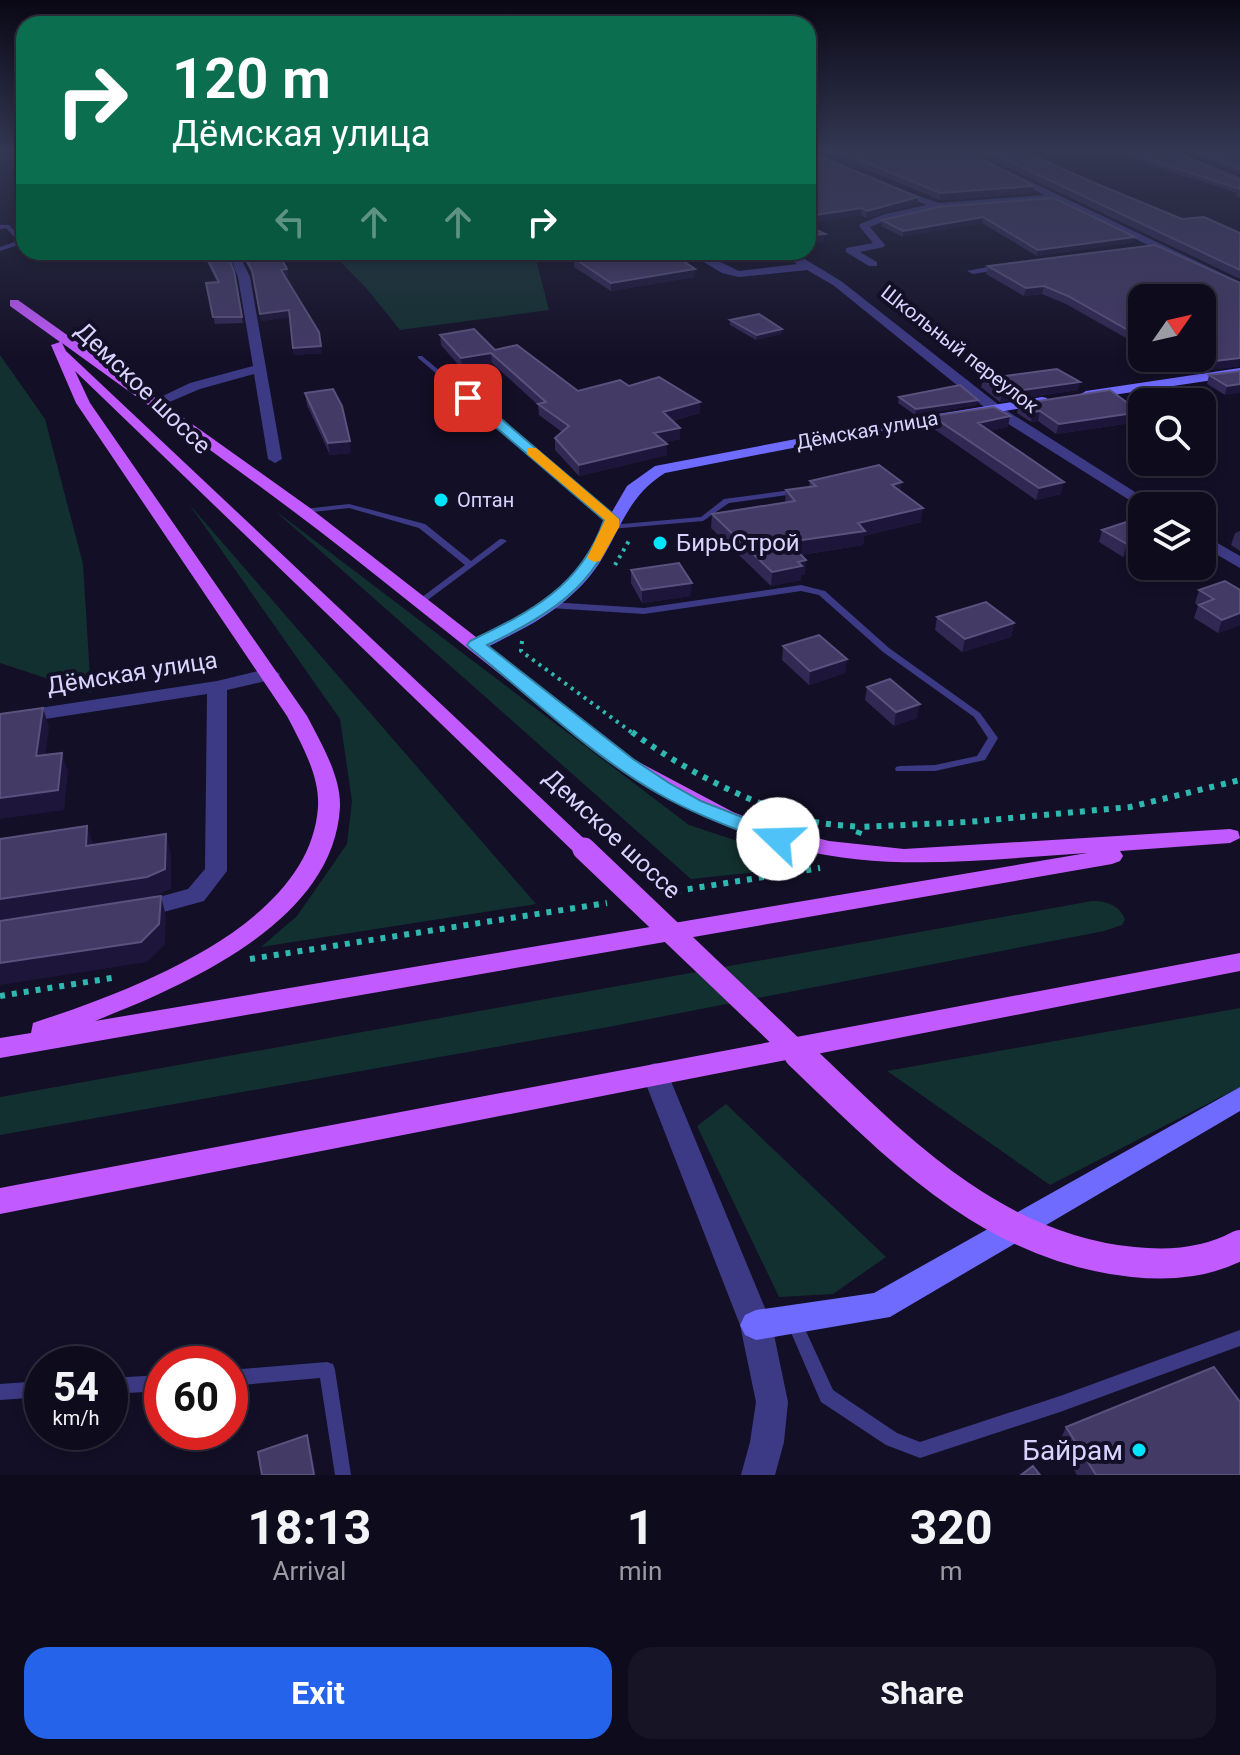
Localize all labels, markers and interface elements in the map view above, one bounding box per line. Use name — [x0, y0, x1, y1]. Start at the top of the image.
text: 120 m — [172, 46, 331, 112]
icon: right — [40, 48, 144, 152]
text: Дёмская улица — [172, 113, 430, 155]
icon: left — [268, 200, 312, 244]
icon: ahead — [352, 200, 396, 244]
icon: ahead — [436, 200, 480, 244]
icon: right — [520, 200, 564, 244]
street label: Школьный переулок — [876, 280, 1044, 418]
north arrow — [1128, 284, 1216, 372]
map controls — [1128, 284, 1216, 580]
street label: Демское шоссе — [70, 316, 216, 460]
pin — [434, 364, 502, 432]
icon: arrive — [446, 376, 490, 420]
button: search — [1128, 388, 1216, 476]
street label: Дёмская улица — [794, 406, 940, 454]
place label: Оптан — [457, 488, 514, 512]
marker: Оптан — [432, 491, 450, 509]
button: layers — [1128, 492, 1216, 580]
place label: БирьСтрой — [676, 529, 800, 557]
marker: БирьСтрой — [651, 534, 669, 552]
street label: Дёмская улица — [45, 646, 219, 700]
street label: Демское шоссе — [538, 763, 686, 905]
position arrow — [736, 797, 820, 881]
speed limit sign: 60 — [144, 1346, 248, 1450]
text: 54 — [53, 1364, 99, 1411]
text: km/h — [53, 1406, 99, 1430]
place label: Байрам — [1022, 1434, 1123, 1467]
marker: Байрам — [1130, 1441, 1148, 1459]
text: 18:13 — [248, 1499, 371, 1556]
text: 1 — [627, 1499, 654, 1556]
text: 320 — [910, 1499, 992, 1556]
text: Arrival — [273, 1556, 346, 1586]
text: min — [619, 1556, 662, 1586]
text: m — [940, 1556, 963, 1586]
button: Exit — [24, 1647, 612, 1739]
button: Share — [628, 1647, 1216, 1739]

